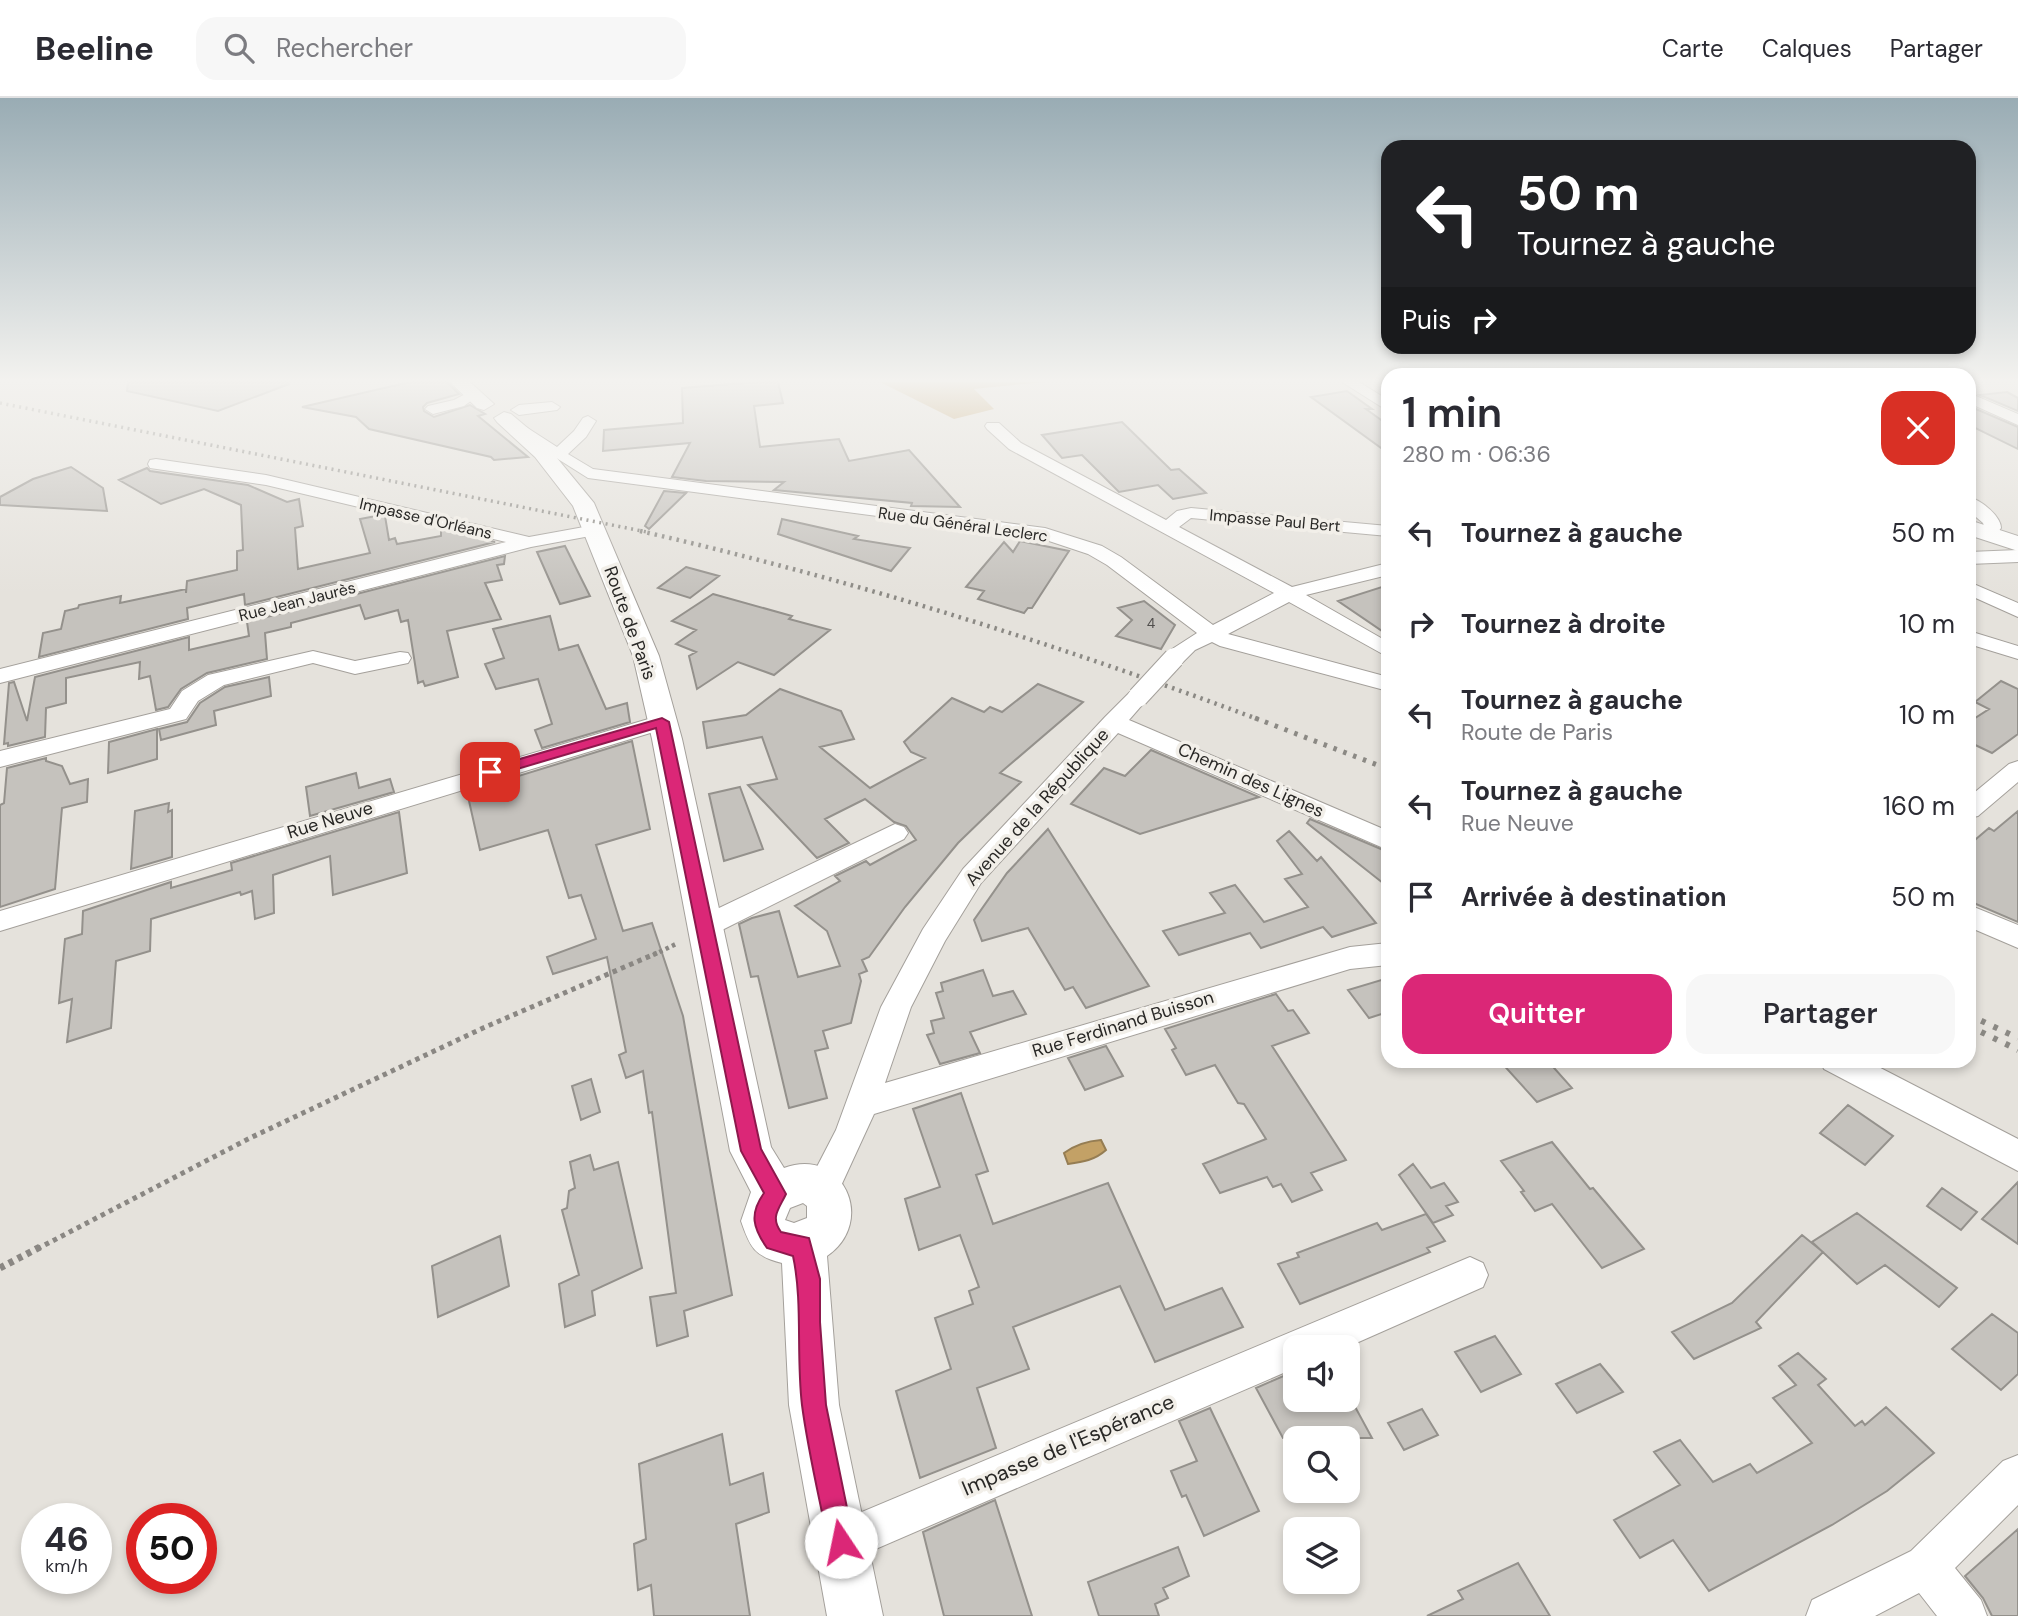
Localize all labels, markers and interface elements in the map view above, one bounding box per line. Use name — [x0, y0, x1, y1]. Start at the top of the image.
search box — [196, 17, 686, 80]
text: Beeline — [35, 27, 154, 70]
icon: search — [220, 29, 258, 67]
text: Rechercher — [276, 31, 413, 65]
text: Carte — [1662, 33, 1724, 64]
text: Calques — [1762, 33, 1852, 64]
text: Partager — [1890, 33, 1983, 64]
text: 50 m — [1517, 161, 1640, 225]
icon: left — [1402, 168, 1493, 259]
text: Tournez à gauche — [1517, 223, 1775, 265]
icon: right — [1465, 301, 1503, 339]
text: Puis — [1402, 303, 1451, 337]
text: 1 min — [1402, 385, 1502, 440]
button: close — [1881, 391, 1955, 465]
text: 280 m · 06:36 — [1402, 439, 1551, 469]
street label: Impasse d'Orléans — [357, 493, 494, 544]
street label: Rue du Général Leclerc — [877, 502, 1049, 547]
street label: Impasse Paul Bert — [1208, 504, 1341, 537]
icon: left — [1402, 514, 1440, 552]
text: Tournez à gauche — [1461, 516, 1683, 550]
text: 50 m — [1891, 516, 1955, 550]
street label: Route de Paris — [598, 563, 662, 683]
street label: Rue Jean Jaurès — [236, 577, 358, 626]
icon: right — [1402, 605, 1440, 643]
text: Tournez à droite — [1461, 607, 1666, 641]
text: 10 m — [1899, 607, 1955, 641]
house number: 4 — [1147, 614, 1156, 632]
text: Tournez à gauche — [1461, 683, 1683, 717]
icon: left — [1402, 696, 1440, 734]
text: 10 m — [1899, 698, 1955, 732]
text: Route de Paris — [1461, 717, 1613, 747]
street label: Avenue de la République — [960, 723, 1114, 891]
street label: Chemin des Lignes — [1174, 737, 1328, 823]
pin — [460, 742, 520, 802]
icon: arrive — [471, 753, 509, 791]
text: Tournez à gauche — [1461, 774, 1683, 808]
icon: left — [1402, 787, 1440, 825]
text: 160 m — [1883, 789, 1955, 823]
street label: Rue Neuve — [284, 796, 376, 844]
text: Rue Neuve — [1461, 808, 1574, 838]
icon: arrive — [1402, 878, 1440, 916]
text: Arrivée à destination — [1461, 880, 1727, 914]
text: 50 m — [1891, 880, 1955, 914]
button: Quitter — [1402, 974, 1672, 1054]
button: Partager — [1686, 974, 1955, 1054]
street label: Rue Ferdinand Buisson — [1029, 985, 1217, 1063]
map controls — [1283, 1335, 1360, 1594]
button: sound — [1283, 1335, 1360, 1412]
street label: Impasse de l'Espérance — [958, 1388, 1179, 1502]
button: search — [1283, 1426, 1360, 1503]
speed limit sign: 50 — [126, 1503, 217, 1594]
position arrow — [804, 1505, 878, 1579]
text: 46 — [44, 1516, 89, 1562]
button: layers — [1283, 1517, 1360, 1594]
text: km/h — [45, 1554, 88, 1578]

